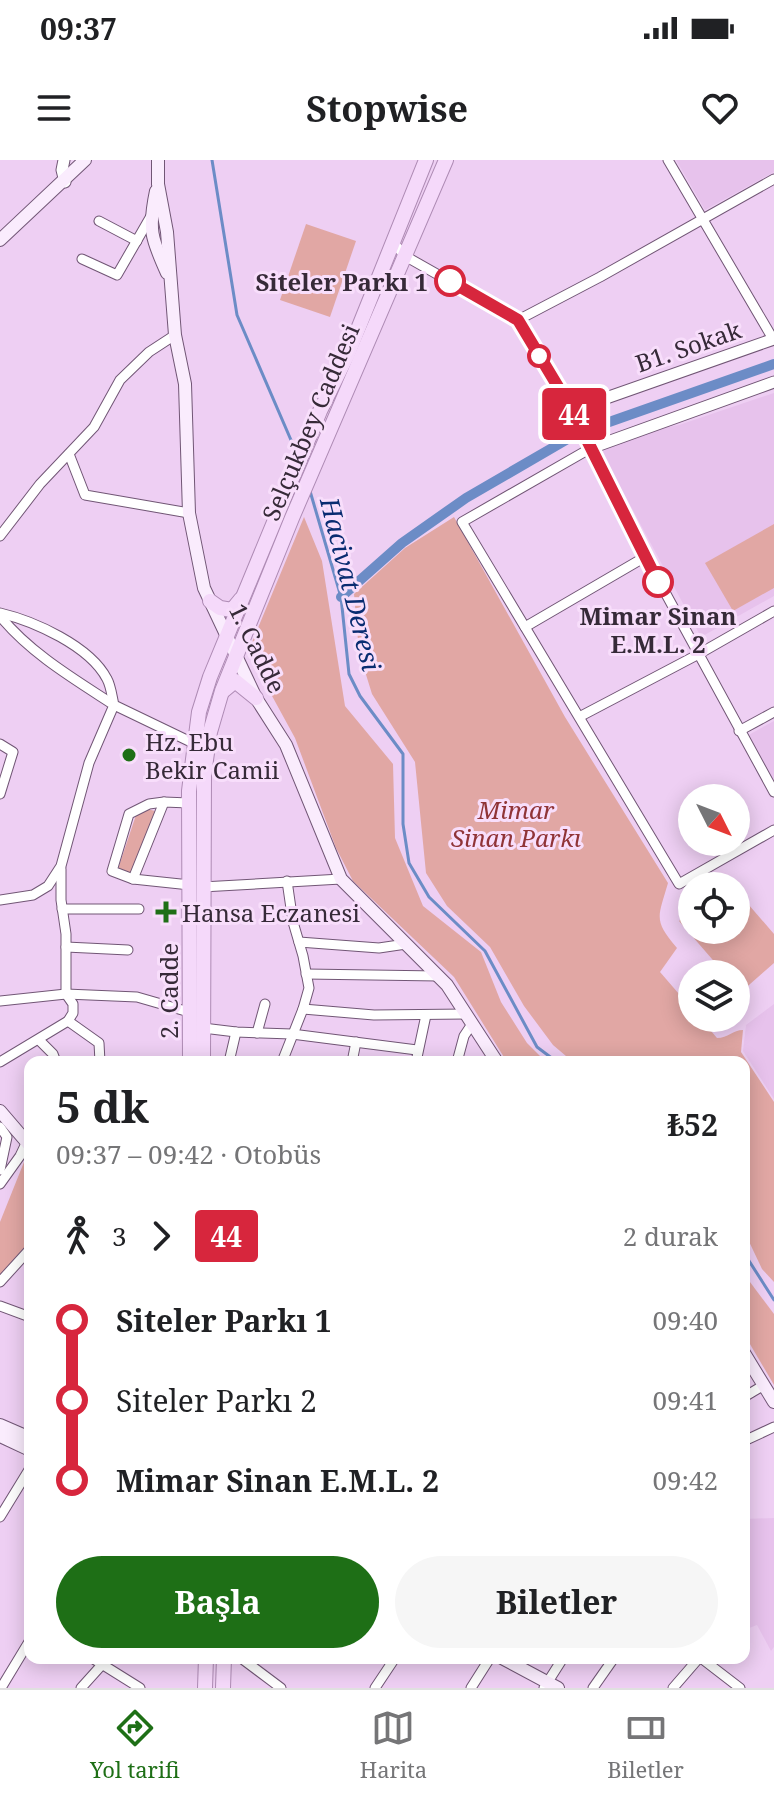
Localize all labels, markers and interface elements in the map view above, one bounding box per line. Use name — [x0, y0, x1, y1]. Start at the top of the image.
text: 09:37 — [40, 8, 117, 49]
text: Stopwise — [306, 84, 468, 133]
icon: menu — [32, 86, 76, 130]
icon: heart — [698, 86, 742, 130]
place label: Siteler Parkı 1 — [255, 265, 428, 298]
marker: Siteler Parkı 1 — [435, 266, 465, 296]
street label: B1. Sokak — [631, 312, 746, 379]
street label: Selçukbey Caddesi — [254, 318, 367, 526]
unlabelled marker — [528, 345, 550, 367]
line badge: 44 — [538, 388, 610, 440]
text: 44 — [558, 395, 590, 433]
water label: Hacivat Deresi — [312, 492, 390, 675]
marker: Mimar Sinan E.M.L. 2 — [643, 567, 673, 597]
street label: 1. Cadde — [222, 598, 294, 698]
place label: Mimar Sinan E.M.L. 2 — [580, 599, 736, 660]
place label: Hz. Ebu Bekir Camii — [145, 725, 279, 786]
marker: Hz. Ebu Bekir Camii — [120, 746, 138, 764]
north arrow — [678, 784, 750, 856]
map controls — [678, 784, 750, 1032]
park label: Mimar Sinan Parkı — [451, 793, 581, 854]
button: locate — [678, 872, 750, 944]
place label: Hansa Eczanesi — [182, 896, 360, 929]
marker: Hansa Eczanesi — [157, 903, 175, 921]
street label: 2. Cadde — [152, 943, 185, 1039]
button: layers — [678, 960, 750, 1032]
text: 5 dk — [56, 1076, 149, 1136]
text: ₺52 — [667, 1104, 718, 1145]
text: 09:37 – 09:42 · Otobüs — [56, 1136, 321, 1172]
icon: walk — [56, 1214, 100, 1258]
icon: forward — [139, 1214, 183, 1258]
text: 44 — [211, 1217, 242, 1255]
text: 3 — [112, 1218, 127, 1254]
text: 2 durak — [623, 1218, 718, 1254]
text: Siteler Parkı 1 — [116, 1300, 332, 1341]
text: 09:40 — [652, 1302, 718, 1338]
text: Siteler Parkı 2 — [116, 1380, 317, 1421]
text: 09:41 — [652, 1382, 718, 1418]
text: Mimar Sinan E.M.L. 2 — [116, 1460, 439, 1501]
text: 09:42 — [652, 1462, 718, 1498]
button: Başla — [56, 1556, 379, 1648]
button: Biletler — [395, 1556, 718, 1648]
tab: Yol tarifi — [90, 1706, 180, 1784]
tab: Harita — [360, 1706, 427, 1784]
tab: Biletler — [607, 1706, 684, 1784]

